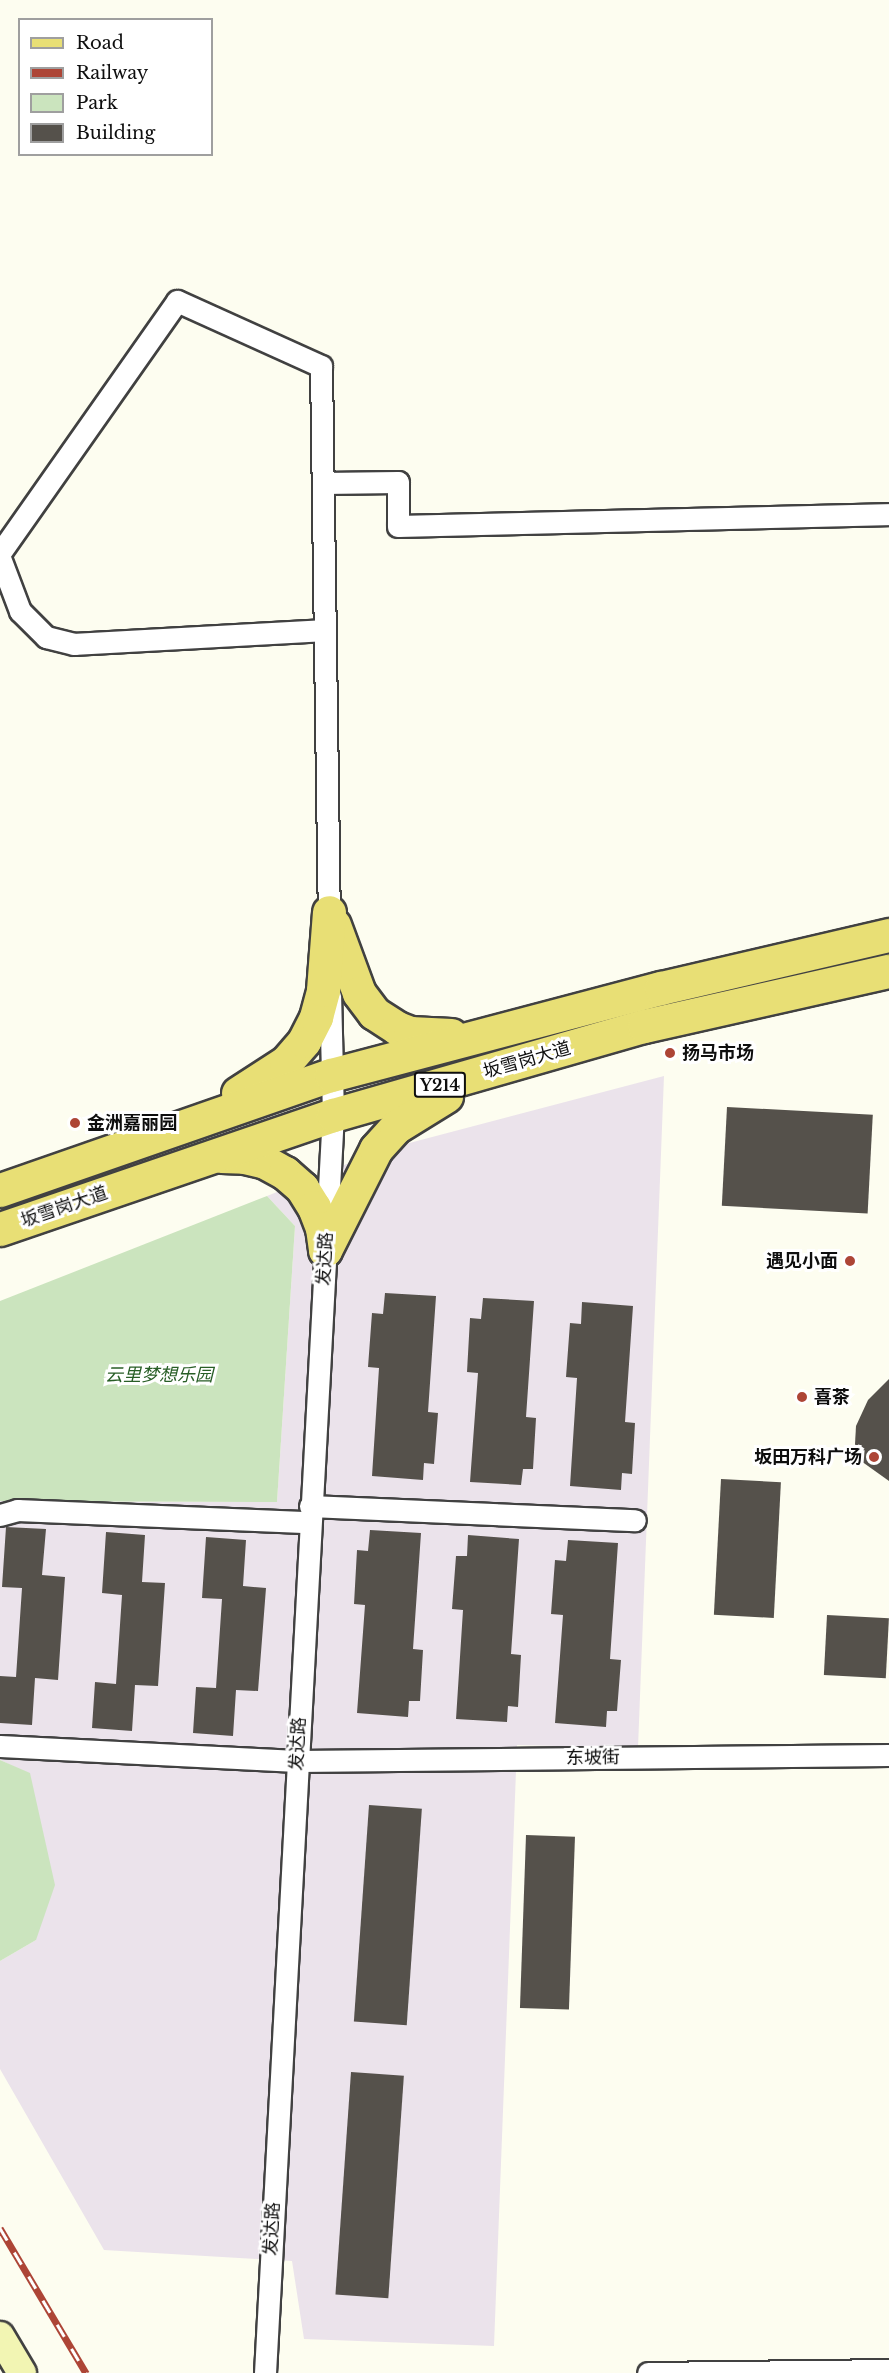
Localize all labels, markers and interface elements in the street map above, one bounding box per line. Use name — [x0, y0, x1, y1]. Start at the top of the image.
legend — [18, 18, 213, 156]
text: Road — [76, 32, 124, 54]
text: Railway — [76, 62, 148, 84]
text: Park — [76, 92, 118, 114]
text: Building — [76, 122, 155, 144]
street label: 坂雪岗大道 — [481, 1037, 573, 1083]
place label: 扬马市场 — [682, 1042, 754, 1064]
marker: 扬马市场 — [663, 1046, 677, 1060]
road number: Y214 — [413, 1072, 467, 1098]
place label: 金洲嘉丽园 — [87, 1112, 177, 1134]
marker: 金洲嘉丽园 — [68, 1116, 82, 1130]
street label: 坂雪岗大道 — [18, 1182, 110, 1232]
street label: 发达路 — [313, 1231, 337, 1287]
place label: 遇见小面 — [766, 1250, 838, 1272]
marker: 遇见小面 — [843, 1254, 857, 1268]
park label: 云里梦想乐园 — [105, 1364, 213, 1386]
place label: 喜茶 — [814, 1386, 850, 1408]
marker: 喜茶 — [795, 1390, 809, 1404]
place label: 坂田万科广场 — [754, 1446, 862, 1468]
marker: 坂田万科广场 — [867, 1450, 881, 1464]
street label: 发达路 — [286, 1716, 310, 1772]
street label: 东坡街 — [566, 1747, 620, 1769]
street label: 发达路 — [260, 2201, 284, 2257]

